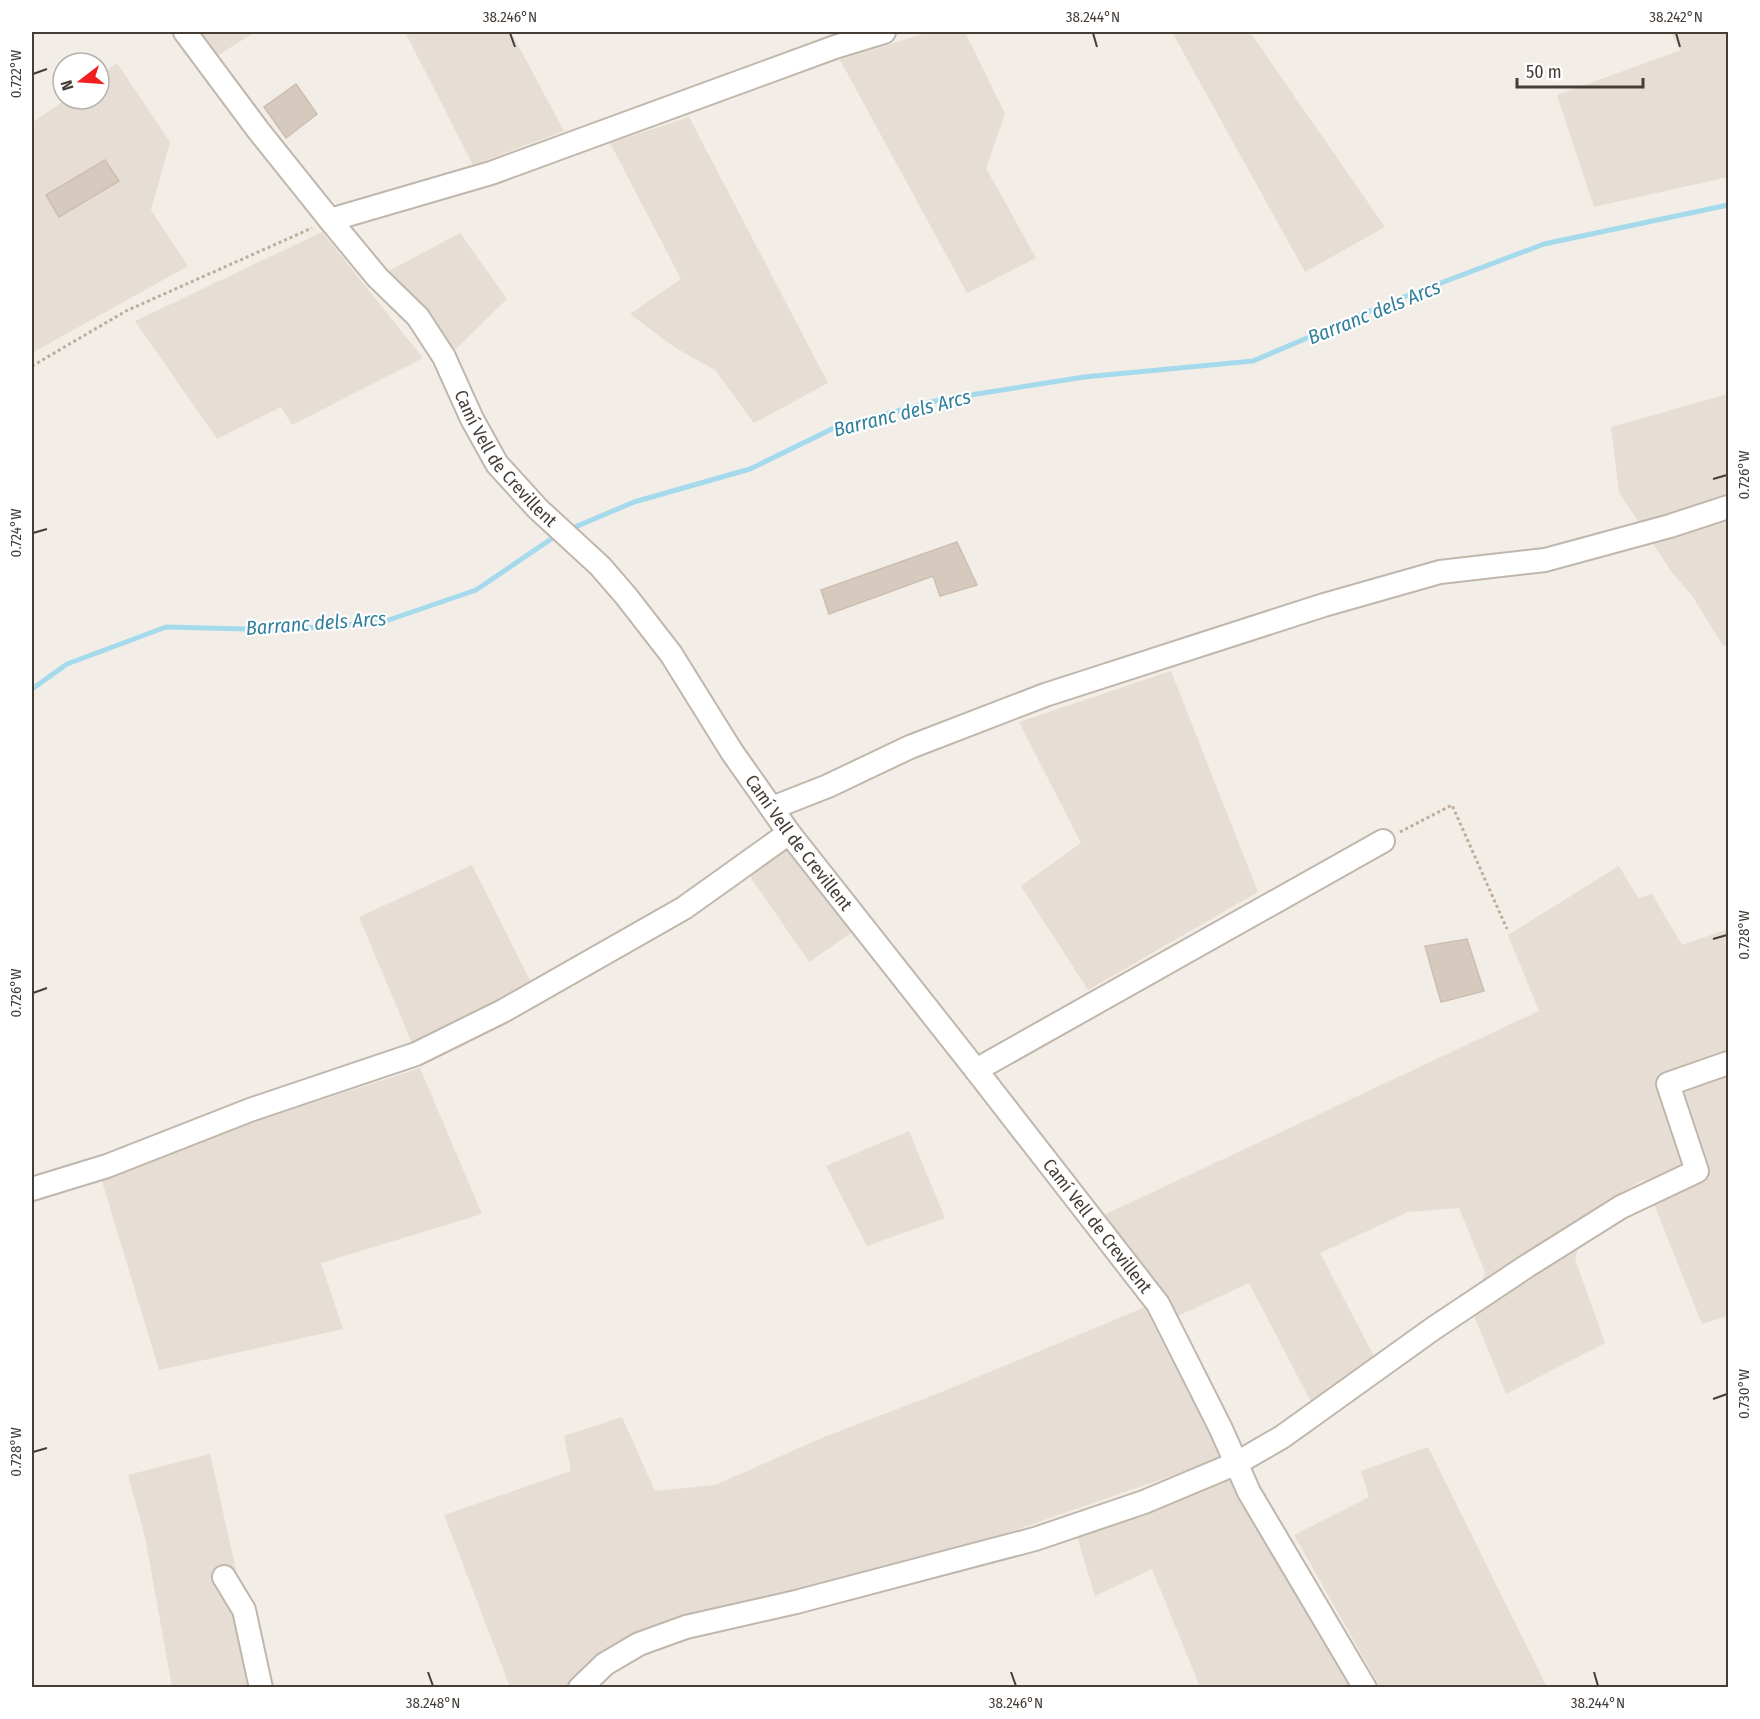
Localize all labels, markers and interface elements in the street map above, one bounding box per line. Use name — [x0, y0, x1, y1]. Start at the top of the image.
text: 38.246°N — [483, 8, 537, 26]
text: 38.244°N — [1066, 8, 1120, 26]
text: 38.242°N — [1649, 8, 1703, 26]
text: 0.722°W — [7, 50, 25, 98]
north arrow — [51, 51, 111, 111]
scale bar — [1517, 51, 1643, 89]
text: 50 m — [1526, 61, 1562, 83]
text: N — [57, 78, 78, 93]
water label: Barranc dels Arcs — [1304, 274, 1444, 350]
water label: Barranc dels Arcs — [831, 384, 974, 442]
street label: Camí Vell de Crevillent — [449, 387, 561, 532]
text: 0.726°W — [1735, 450, 1753, 500]
text: 0.724°W — [7, 509, 25, 557]
water label: Barranc dels Arcs — [245, 606, 388, 640]
street label: Camí Vell de Crevillent — [740, 770, 857, 915]
text: 0.728°W — [1735, 910, 1753, 960]
text: 0.726°W — [7, 968, 25, 1018]
street label: Camí Vell de Crevillent — [1038, 1154, 1157, 1298]
text: 0.730°W — [1735, 1369, 1753, 1419]
text: 0.728°W — [7, 1427, 25, 1477]
text: 38.248°N — [406, 1694, 460, 1712]
text: 38.246°N — [989, 1694, 1043, 1712]
text: 38.244°N — [1571, 1694, 1625, 1712]

